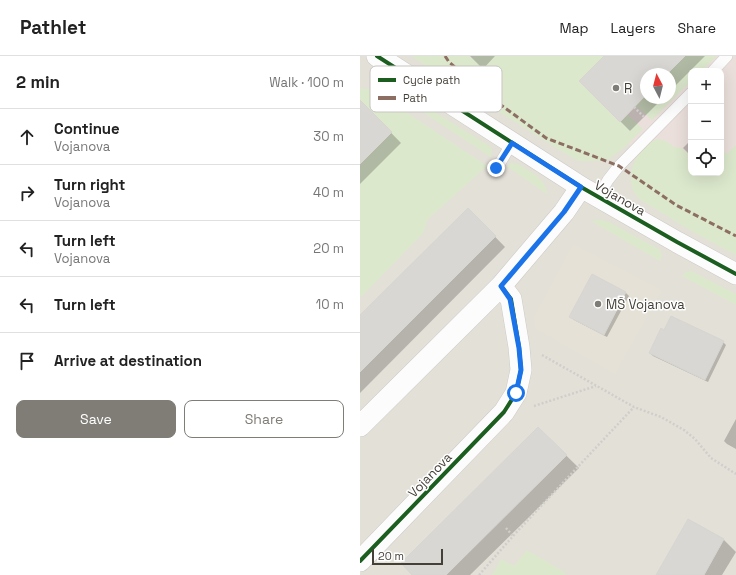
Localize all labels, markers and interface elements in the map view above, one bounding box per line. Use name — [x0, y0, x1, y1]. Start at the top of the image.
text: Pathlet — [20, 15, 86, 40]
text: Map — [559, 19, 589, 37]
text: Layers — [611, 19, 655, 37]
text: Share — [677, 19, 716, 37]
legend — [370, 66, 502, 112]
north arrow — [640, 68, 676, 104]
map controls — [688, 68, 724, 176]
button: + — [688, 68, 724, 104]
text: 2 min — [16, 71, 60, 93]
text: Cycle path — [403, 73, 460, 87]
text: Walk · 100 m — [269, 74, 344, 91]
place label: R — [624, 80, 632, 97]
marker: R — [611, 83, 621, 93]
text: Path — [403, 91, 427, 105]
button: − — [688, 104, 724, 140]
text: Continue — [54, 119, 120, 138]
icon: ahead — [16, 126, 38, 148]
text: 30 m — [313, 128, 344, 145]
text: Vojanova — [54, 138, 110, 155]
button: locate — [688, 140, 724, 176]
route end — [487, 159, 505, 177]
text: Turn right — [54, 175, 125, 194]
street label: Vojanova — [591, 177, 649, 220]
icon: right — [16, 182, 38, 204]
text: 40 m — [313, 184, 344, 201]
text: Vojanova — [54, 194, 110, 211]
text: Turn left — [54, 231, 116, 250]
icon: left — [16, 238, 38, 260]
text: 20 m — [313, 240, 344, 257]
text: Vojanova — [54, 250, 110, 267]
icon: left — [16, 294, 38, 316]
text: Turn left — [54, 295, 116, 314]
text: 10 m — [316, 296, 344, 313]
place label: MŠ Vojanova — [606, 296, 685, 313]
marker: MŠ Vojanova — [593, 299, 603, 309]
icon: arrive — [16, 350, 38, 372]
text: Arrive at destination — [54, 351, 202, 370]
route start — [507, 384, 525, 402]
button: Save — [16, 400, 176, 438]
button: Share — [184, 400, 344, 438]
street label: Vojanova — [404, 448, 456, 501]
scale bar — [372, 547, 443, 566]
text: 20 m — [378, 549, 404, 563]

